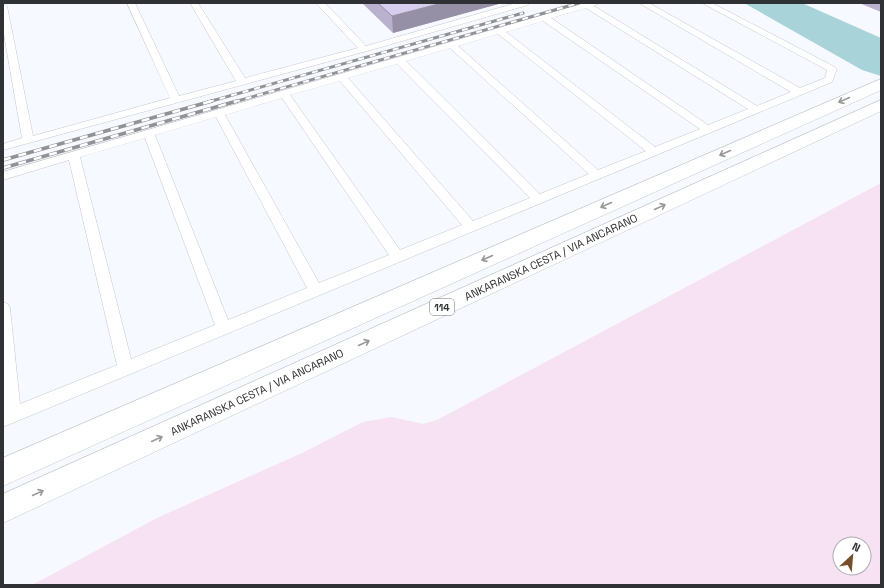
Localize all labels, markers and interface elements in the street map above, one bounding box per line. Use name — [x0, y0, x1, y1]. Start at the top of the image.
one-way arrow — [838, 97, 850, 104]
one-way arrow — [719, 150, 731, 157]
one-way arrow — [600, 202, 612, 209]
one-way arrow — [653, 203, 665, 210]
street label: ANKARANSKA CESTA / VIA ANCARANO — [462, 211, 640, 303]
one-way arrow — [481, 255, 493, 262]
road number: 114 — [430, 299, 454, 315]
one-way arrow — [357, 339, 369, 346]
street label: ANKARANSKA CESTA / VIA ANCARANO — [168, 346, 346, 438]
one-way arrow — [150, 435, 162, 442]
one-way arrow — [32, 489, 44, 496]
north arrow — [832, 536, 872, 576]
text: N — [850, 539, 863, 555]

